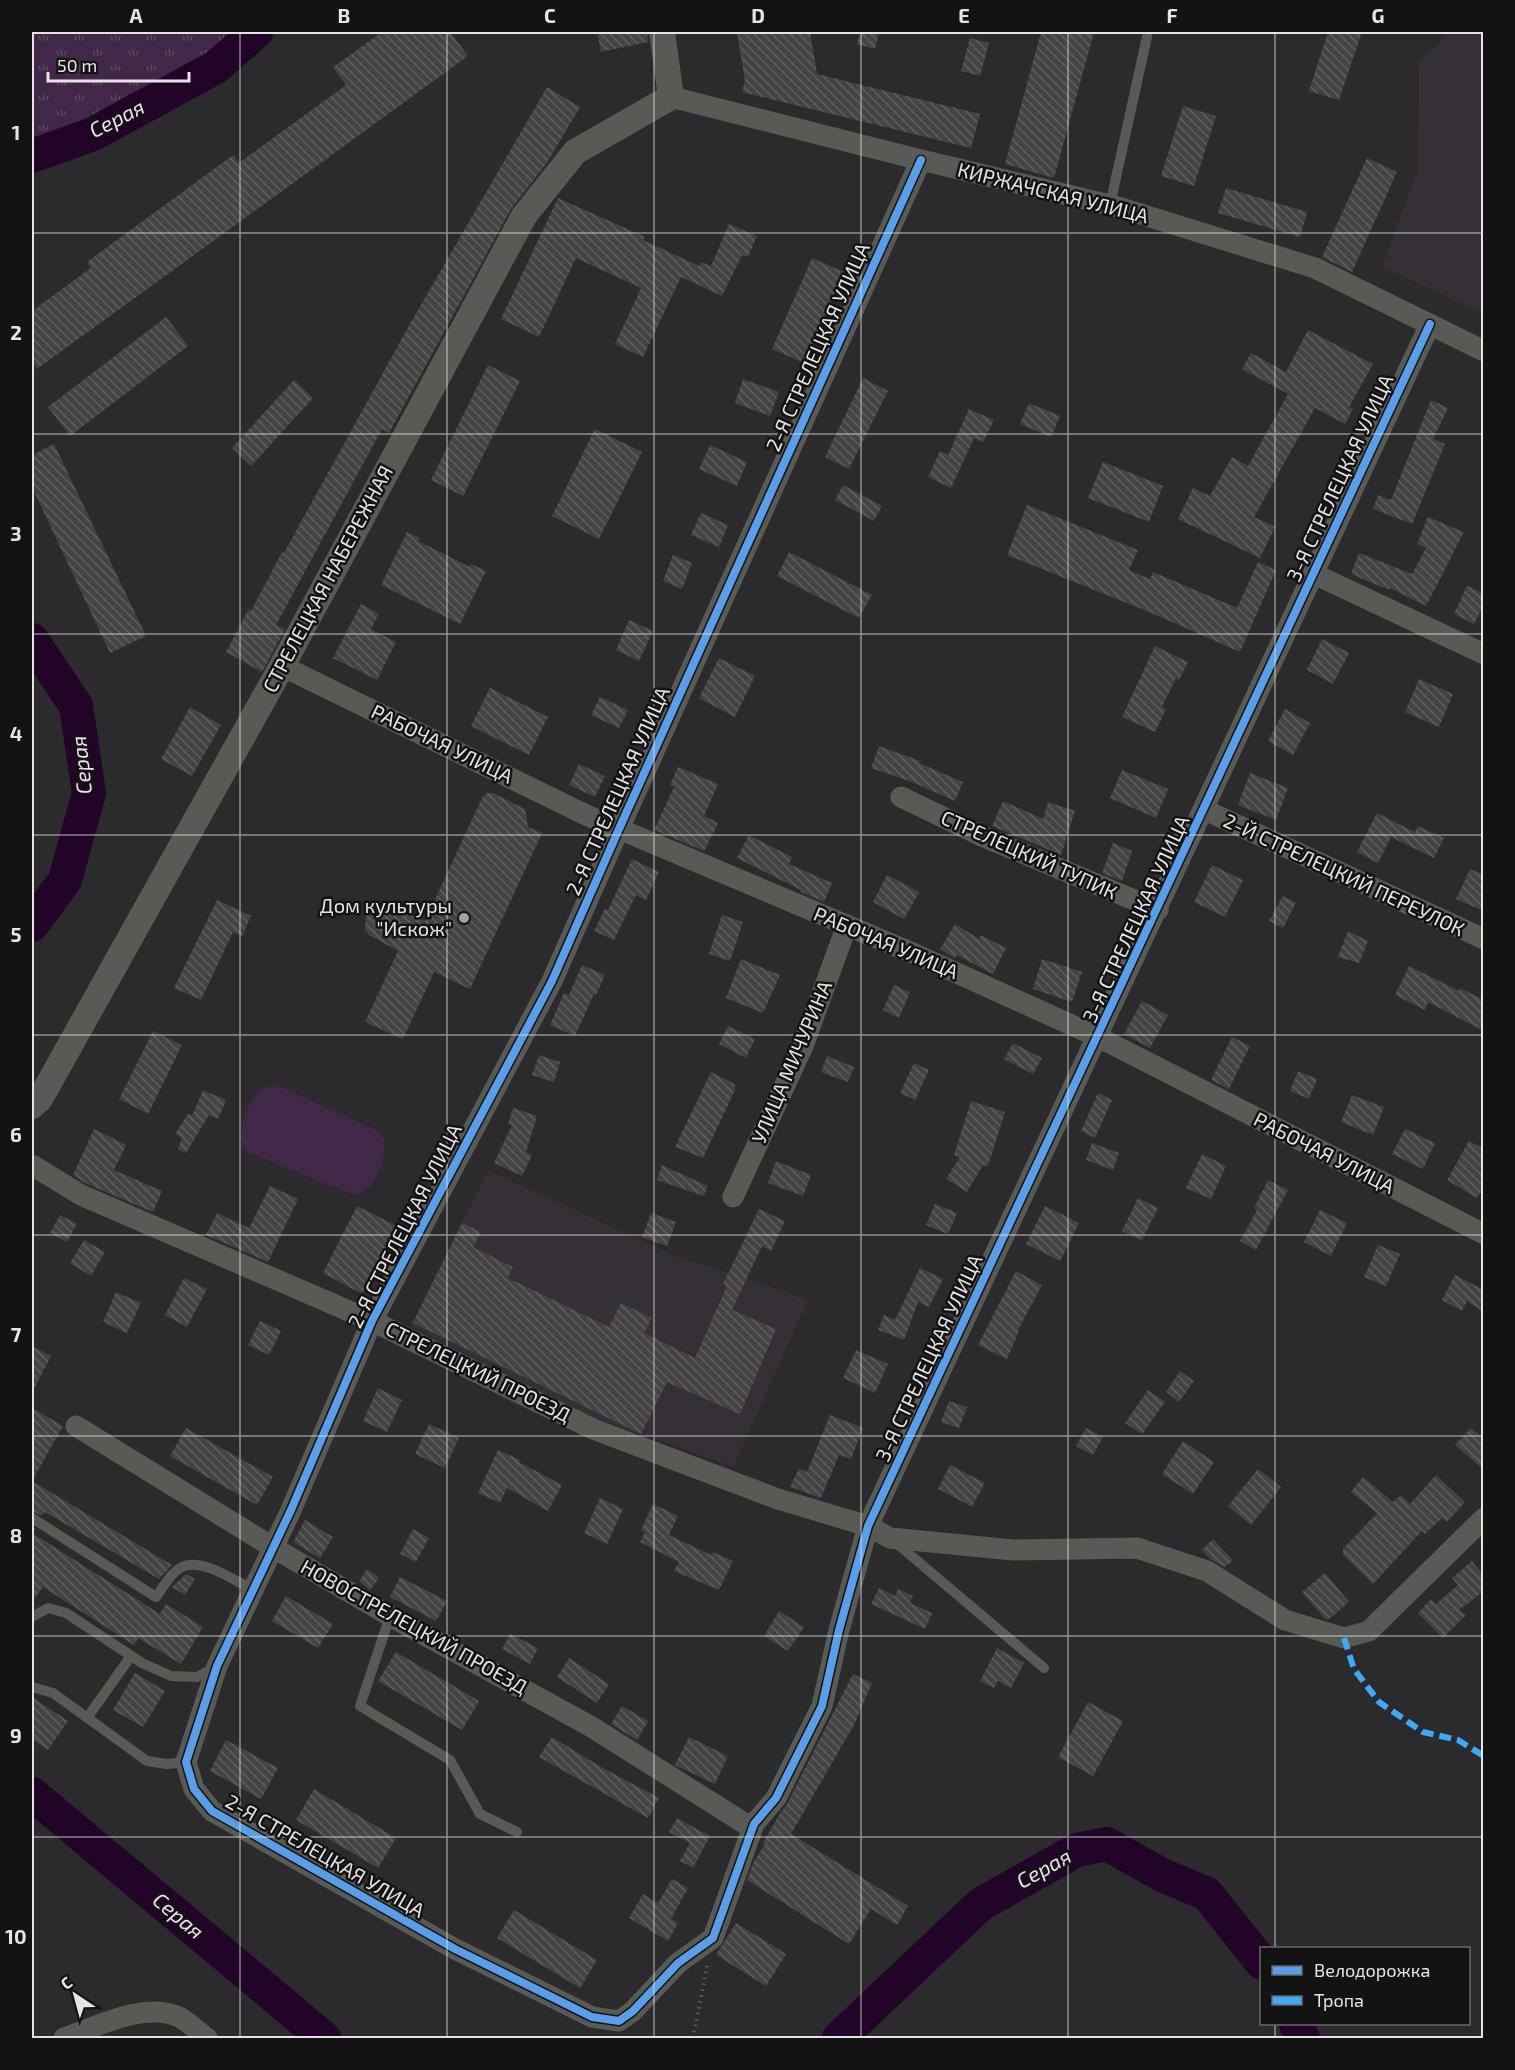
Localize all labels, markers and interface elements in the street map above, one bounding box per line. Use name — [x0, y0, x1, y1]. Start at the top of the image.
text: A — [129, 3, 143, 27]
text: B — [338, 3, 350, 27]
text: C — [544, 3, 556, 27]
text: D — [751, 3, 765, 27]
text: E — [958, 3, 970, 27]
text: F — [1166, 3, 1178, 27]
text: G — [1372, 3, 1384, 27]
scale bar — [48, 45, 189, 83]
text: 50 m — [57, 54, 97, 76]
water label: Серая — [85, 93, 148, 142]
text: 1 — [12, 120, 20, 144]
street label: КИРЖАЧСКАЯ УЛИЦА — [955, 157, 1152, 228]
street label: 2-Я СТРЕЛЕЦКАЯ УЛИЦА — [760, 238, 874, 455]
text: 2 — [10, 320, 22, 344]
street label: 3-Я СТРЕЛЕЦКАЯ УЛИЦА — [1281, 370, 1398, 585]
street label: СТРЕЛЕЦКАЯ НАБЕРЕЖНАЯ — [257, 461, 397, 696]
text: 3 — [10, 521, 22, 545]
street label: 2-Я СТРЕЛЕЦКАЯ УЛИЦА — [560, 682, 674, 899]
street label: РАБОЧАЯ УЛИЦА — [368, 698, 518, 788]
text: 4 — [10, 721, 23, 745]
water label: Серая — [65, 735, 96, 796]
street label: СТРЕЛЕЦКИЙ ТУПИК — [938, 804, 1121, 904]
street label: 2-Й СТРЕЛЕЦКИЙ ПЕРЕУЛОК — [1220, 808, 1469, 941]
street label: 3-Я СТРЕЛЕЦКАЯ УЛИЦА — [1077, 811, 1194, 1026]
place label: Дом культуры "Искож" — [320, 893, 452, 940]
street label: РАБОЧАЯ УЛИЦА — [810, 901, 963, 984]
marker: Дом культуры "Искож" — [457, 911, 471, 925]
text: 5 — [10, 922, 22, 946]
street label: УЛИЦА МИЧУРИНА — [746, 976, 836, 1147]
street label: РАБОЧАЯ УЛИЦА — [1250, 1106, 1399, 1198]
street label: 2-Я СТРЕЛЕЦКАЯ УЛИЦА — [342, 1119, 466, 1332]
text: 6 — [10, 1122, 22, 1146]
street label: 3-Я СТРЕЛЕЦКАЯ УЛИЦА — [870, 1250, 987, 1465]
street label: СТРЕЛЕЦКИЙ ПРОЕЗД — [382, 1316, 575, 1426]
text: 7 — [11, 1322, 22, 1346]
text: 8 — [10, 1523, 22, 1547]
street label: НОВОСТРЕЛЕЦКИЙ ПРОЕЗД — [297, 1554, 532, 1699]
text: 9 — [10, 1723, 22, 1747]
street label: 2-Я СТРЕЛЕЦКАЯ УЛИЦА — [222, 1788, 430, 1922]
water label: Серая — [1012, 1843, 1075, 1893]
water label: Серая — [148, 1886, 209, 1943]
text: 10 — [5, 1924, 27, 1948]
legend — [1260, 1947, 1470, 2025]
text: Велодорожка — [1314, 1959, 1430, 1981]
north arrow — [45, 1965, 105, 2025]
text: С — [56, 1972, 75, 1993]
text: Тропа — [1314, 1989, 1364, 2011]

